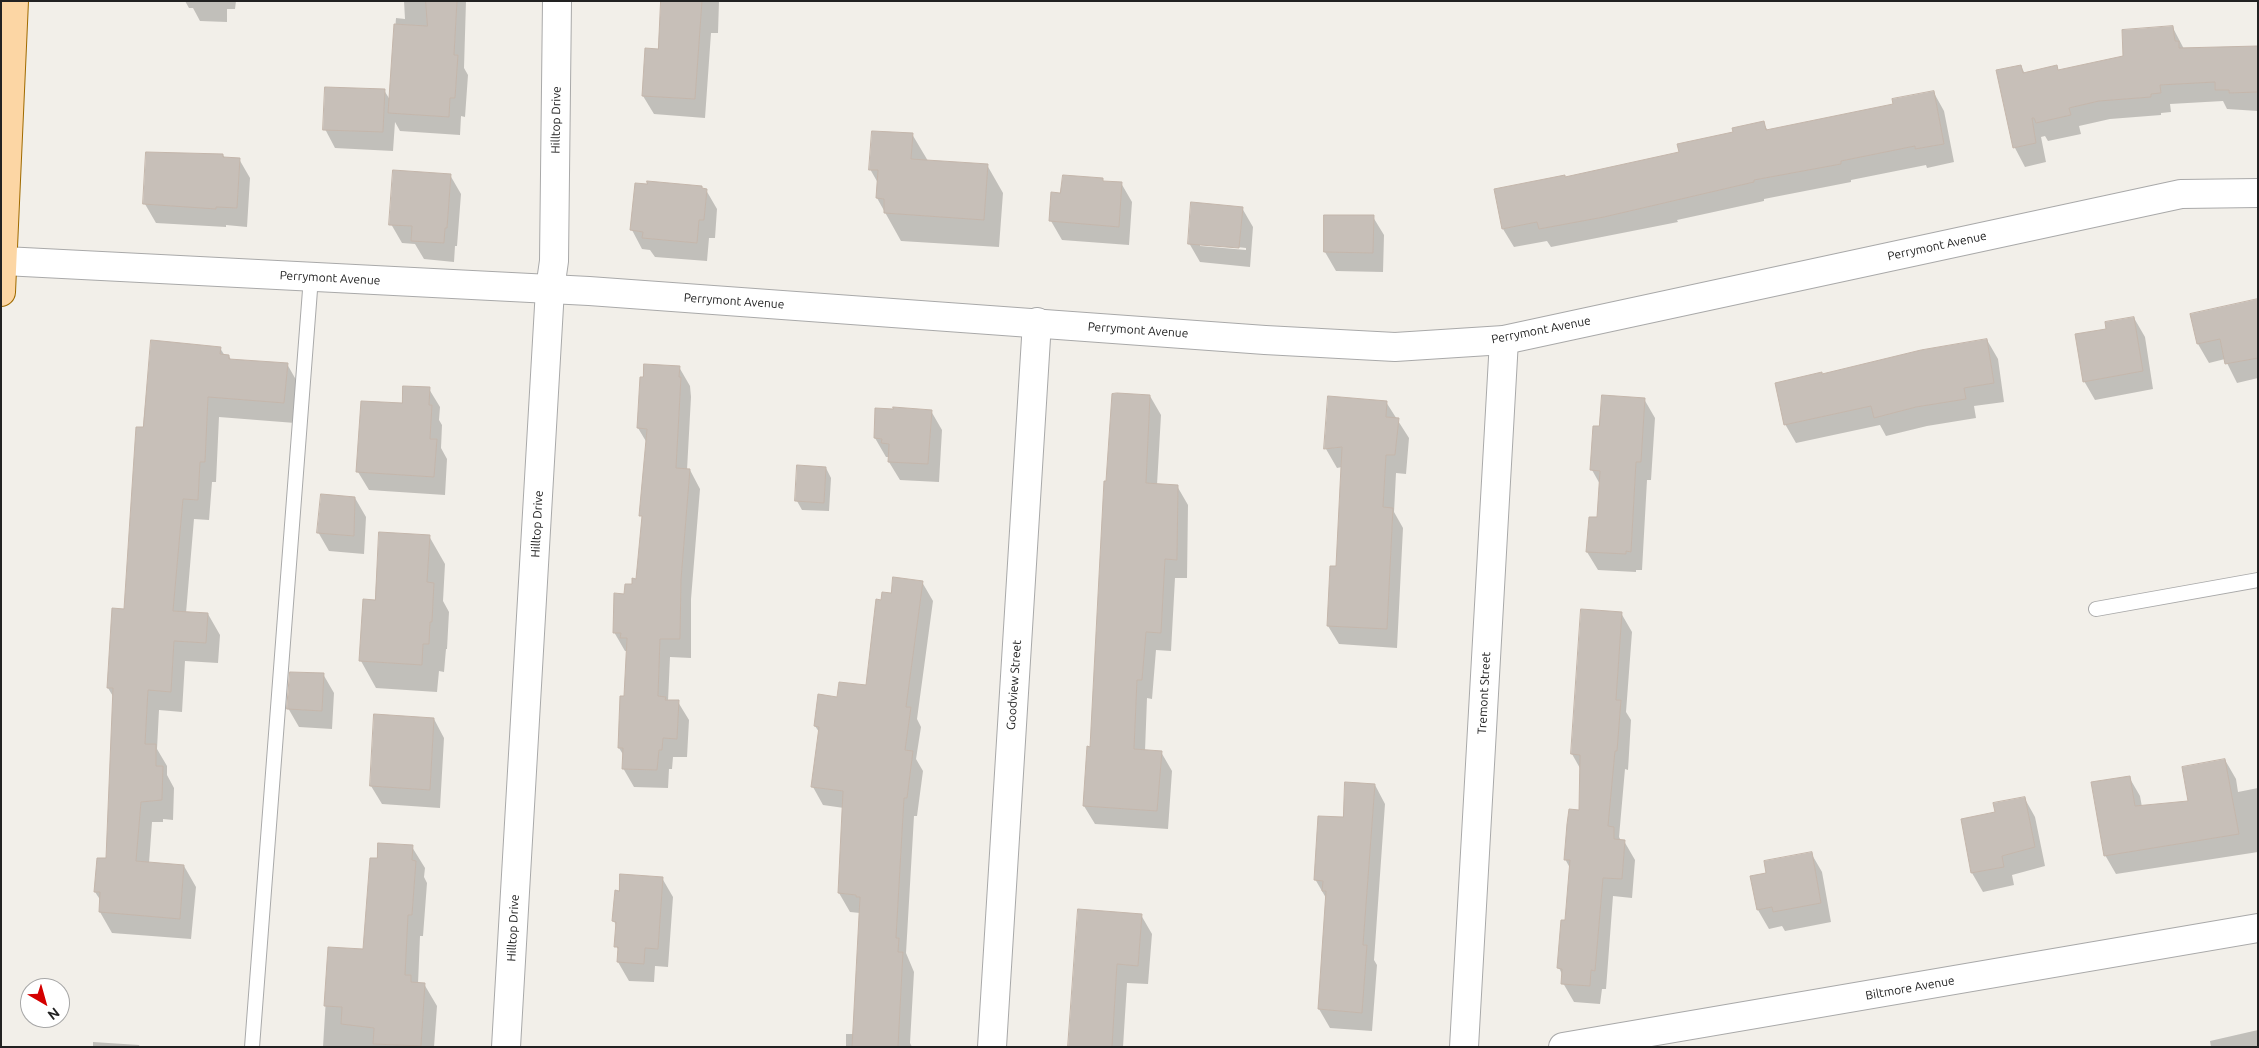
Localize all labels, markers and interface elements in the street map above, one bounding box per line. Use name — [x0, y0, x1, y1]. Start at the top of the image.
street label: Hilltop Drive — [548, 86, 564, 154]
street label: Perrymont Avenue — [1886, 228, 1988, 264]
street label: Perrymont Avenue — [279, 268, 381, 288]
street label: Perrymont Avenue — [683, 290, 785, 312]
street label: Perrymont Avenue — [1490, 313, 1592, 347]
street label: Perrymont Avenue — [1087, 319, 1189, 341]
street label: Hilltop Drive — [528, 490, 546, 558]
street label: Goodview Street — [1004, 640, 1024, 730]
street label: Tremont Street — [1475, 651, 1493, 735]
street label: Hilltop Drive — [504, 894, 522, 962]
street label: Biltmore Avenue — [1864, 973, 1956, 1003]
north arrow — [20, 978, 70, 1028]
text: N — [45, 1005, 63, 1024]

